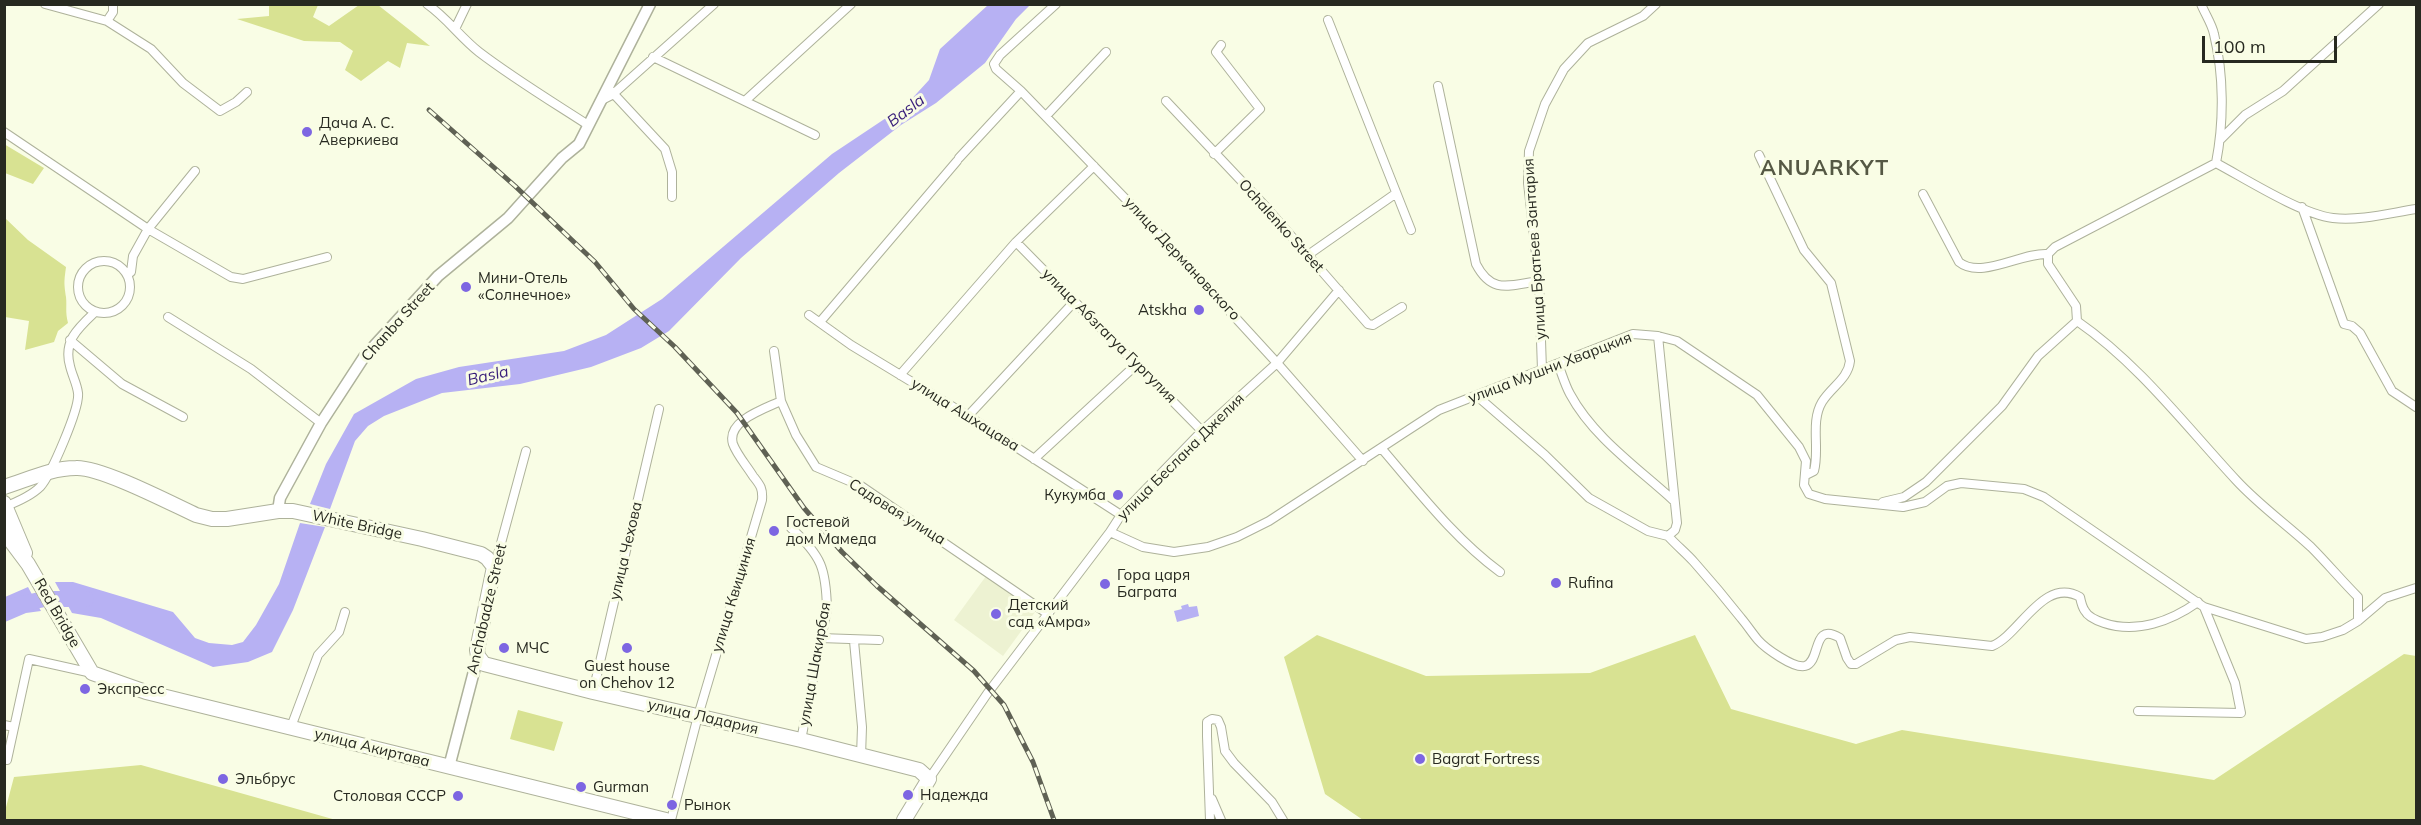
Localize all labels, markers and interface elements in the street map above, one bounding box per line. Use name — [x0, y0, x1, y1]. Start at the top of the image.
scale bar — [2205, 24, 2340, 62]
text: 100 m — [2213, 35, 2266, 58]
water label: Basla — [884, 91, 928, 131]
place label: Дача А. С. Аверкиева — [319, 114, 399, 149]
marker: Дача А. С. Аверкиева — [300, 125, 314, 139]
district label: ANUARKYT — [1760, 156, 1890, 182]
street label: улица Братьев Зантария — [1520, 158, 1550, 340]
street label: Ochalenko Street — [1235, 176, 1327, 276]
street label: улица Дермановского — [1120, 194, 1244, 324]
street label: улица Абзгагуа Гургулия — [1038, 265, 1180, 407]
place label: Мини-Отель «Солнечное» — [478, 269, 571, 304]
street label: Chanba Street — [358, 279, 438, 365]
marker: Мини-Отель «Солнечное» — [459, 280, 473, 294]
place label: Atskha — [1138, 301, 1187, 319]
marker: Atskha — [1192, 303, 1206, 317]
street label: улица Мушни Хварцкия — [1466, 329, 1634, 407]
water label: Basla — [465, 362, 511, 390]
street label: улица Ашхацава — [908, 375, 1022, 455]
street label: улица Беслана Джелия — [1114, 390, 1248, 524]
street label: Садовая улица — [845, 475, 949, 549]
place label: Кукумба — [1044, 486, 1106, 504]
marker: Кукумба — [1111, 488, 1125, 502]
street label: улица Чехова — [606, 500, 646, 602]
street label: White Bridge — [310, 507, 404, 543]
place label: Гостевой дом Мамеда — [786, 513, 877, 548]
marker: Гостевой дом Мамеда — [767, 524, 781, 538]
street label: улица Квициния — [708, 535, 760, 655]
street label: Anchabadze Street — [463, 542, 511, 676]
place label: Гора царя Баграта — [1117, 566, 1190, 601]
place label: Rufina — [1568, 574, 1613, 592]
street label: Red Bridge — [30, 575, 84, 651]
marker: Rufina — [1549, 576, 1563, 590]
marker: Гора царя Баграта — [1098, 577, 1112, 591]
place label: Детский сад «Амра» — [1008, 596, 1090, 631]
street label: улица Шакирбая — [795, 601, 835, 727]
marker: Детский сад «Амра» — [989, 607, 1003, 621]
place label: МЧС — [516, 639, 550, 657]
marker: МЧС — [497, 641, 511, 655]
marker: Guest house on Chehov 12 — [620, 641, 634, 655]
place label: Guest house on Chehov 12 — [579, 657, 675, 692]
place label: Экспресс — [97, 680, 165, 698]
marker: Экспресс — [78, 682, 92, 696]
street label: улица Ладария — [646, 696, 760, 738]
street label: улица Акиртава — [312, 725, 432, 771]
place label: Bagrat Fortress — [1432, 750, 1540, 768]
marker: Bagrat Fortress — [1413, 752, 1427, 766]
place label: Эльбрус — [235, 770, 296, 788]
marker: Эльбрус — [216, 772, 230, 786]
place label: Gurman — [593, 778, 649, 796]
marker: Gurman — [574, 780, 588, 794]
place label: Надежда — [920, 786, 988, 804]
place label: Столовая СССР — [333, 787, 446, 805]
marker: Надежда — [901, 788, 915, 802]
marker: Столовая СССР — [451, 789, 465, 803]
place label: Рынок — [684, 796, 731, 814]
marker: Рынок — [665, 798, 679, 812]

